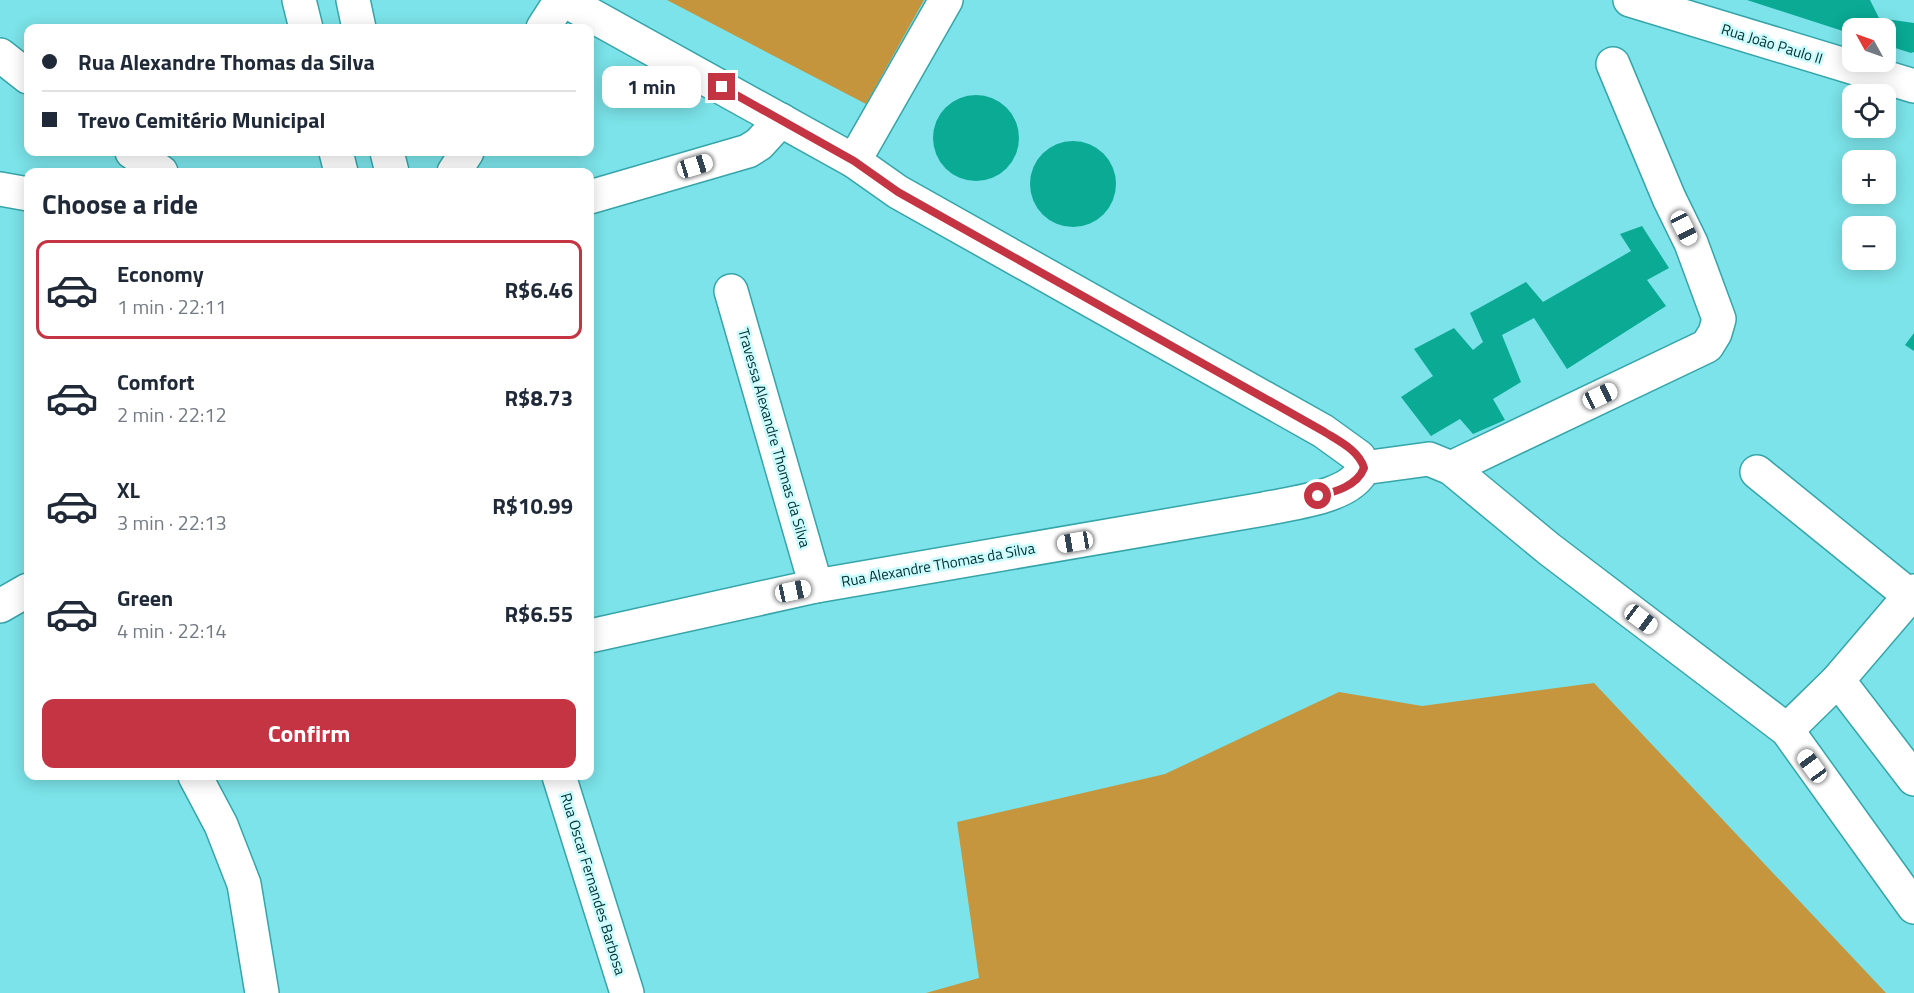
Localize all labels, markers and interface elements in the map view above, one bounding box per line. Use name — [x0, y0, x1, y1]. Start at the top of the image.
street label: Rua João Paulo II — [1718, 17, 1826, 70]
north arrow — [1842, 18, 1896, 72]
map controls — [1842, 18, 1896, 270]
text: Rua Alexandre Thomas da Silva — [78, 45, 375, 79]
callout: 1 min — [602, 66, 701, 108]
text: 1 min — [627, 71, 676, 102]
route end — [708, 73, 735, 100]
button: locate — [1842, 84, 1896, 138]
text: Trevo Cemitério Municipal — [78, 103, 325, 137]
button: + — [1842, 150, 1896, 204]
car — [675, 152, 715, 180]
text: Choose a ride — [42, 183, 198, 224]
car — [1668, 208, 1700, 248]
button: − — [1842, 216, 1896, 270]
text: Economy — [117, 257, 204, 291]
icon: car — [45, 263, 99, 317]
text: R$6.46 — [504, 273, 573, 307]
text: 1 min · 22:11 — [117, 291, 227, 322]
street label: Travessa Alexandre Thomas da Silva — [732, 326, 817, 551]
text: Comfort — [117, 365, 195, 399]
icon: car — [45, 371, 99, 425]
car — [1580, 380, 1620, 412]
text: R$8.73 — [504, 381, 573, 415]
text: 2 min · 22:12 — [117, 399, 227, 430]
text: XL — [117, 473, 140, 507]
icon: car — [45, 479, 99, 533]
route start — [1304, 482, 1331, 509]
text: R$10.99 — [492, 489, 573, 523]
text: 3 min · 22:13 — [117, 507, 227, 538]
car — [1056, 530, 1094, 554]
street label: Rua Alexandre Thomas da Silva — [839, 536, 1037, 593]
car — [774, 578, 812, 604]
text: Green — [117, 581, 173, 615]
icon: car — [45, 587, 99, 641]
text: R$6.55 — [504, 597, 573, 631]
car — [1621, 601, 1661, 637]
text: 4 min · 22:14 — [117, 615, 227, 646]
button: Confirm — [42, 699, 576, 768]
car — [1794, 746, 1830, 786]
street label: Rua Oscar Fernandes Barbosa — [555, 790, 632, 978]

